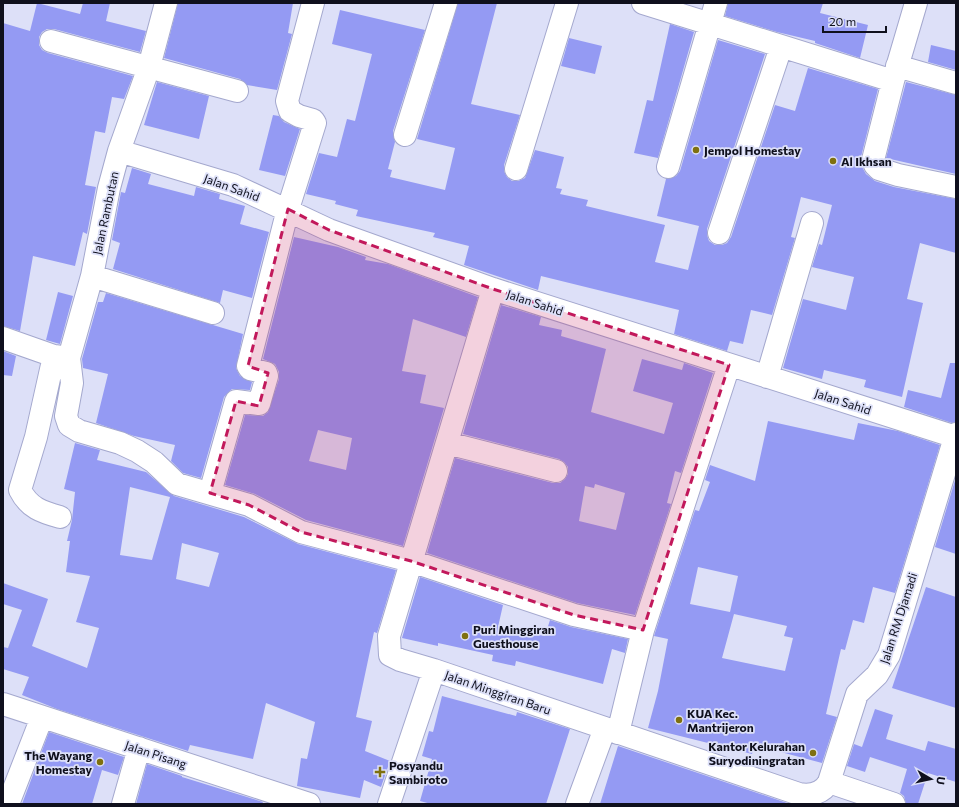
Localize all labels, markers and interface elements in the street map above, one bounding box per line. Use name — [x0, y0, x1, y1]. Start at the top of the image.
scale bar — [823, 8, 886, 34]
text: 20 m — [829, 14, 856, 28]
place label: Jempol Homestay — [704, 143, 801, 158]
marker: Jempol Homestay — [691, 145, 701, 155]
place label: Al Ikhsan — [841, 154, 892, 168]
marker: Al Ikhsan — [828, 156, 838, 166]
street label: Jalan Rambutan — [89, 170, 122, 256]
street label: Jalan Sahid — [202, 170, 262, 205]
street label: Jalan Sahid — [505, 286, 565, 319]
street label: Jalan Sahid — [813, 385, 873, 418]
street label: Jalan RM Djamadi — [877, 571, 920, 666]
place label: Puri Minggiran Guesthouse — [473, 622, 555, 650]
marker: Puri Minggiran Guesthouse — [460, 631, 470, 641]
street label: Jalan Minggiran Baru — [443, 667, 553, 718]
place label: KUA Kec. Mantrijeron — [687, 706, 754, 734]
marker: KUA Kec. Mantrijeron — [674, 715, 684, 725]
street label: Jalan Pisang — [123, 737, 189, 772]
place label: Kantor Kelurahan Suryodiningratan — [708, 739, 805, 767]
place label: The Wayang Homestay — [24, 748, 92, 776]
marker: Kantor Kelurahan Suryodiningratan — [808, 748, 818, 758]
marker: The Wayang Homestay — [95, 757, 105, 767]
place label: Posyandu Sambiroto — [389, 758, 448, 786]
north arrow — [911, 759, 951, 799]
marker: Posyandu Sambiroto — [374, 766, 386, 778]
text: U — [934, 776, 948, 786]

